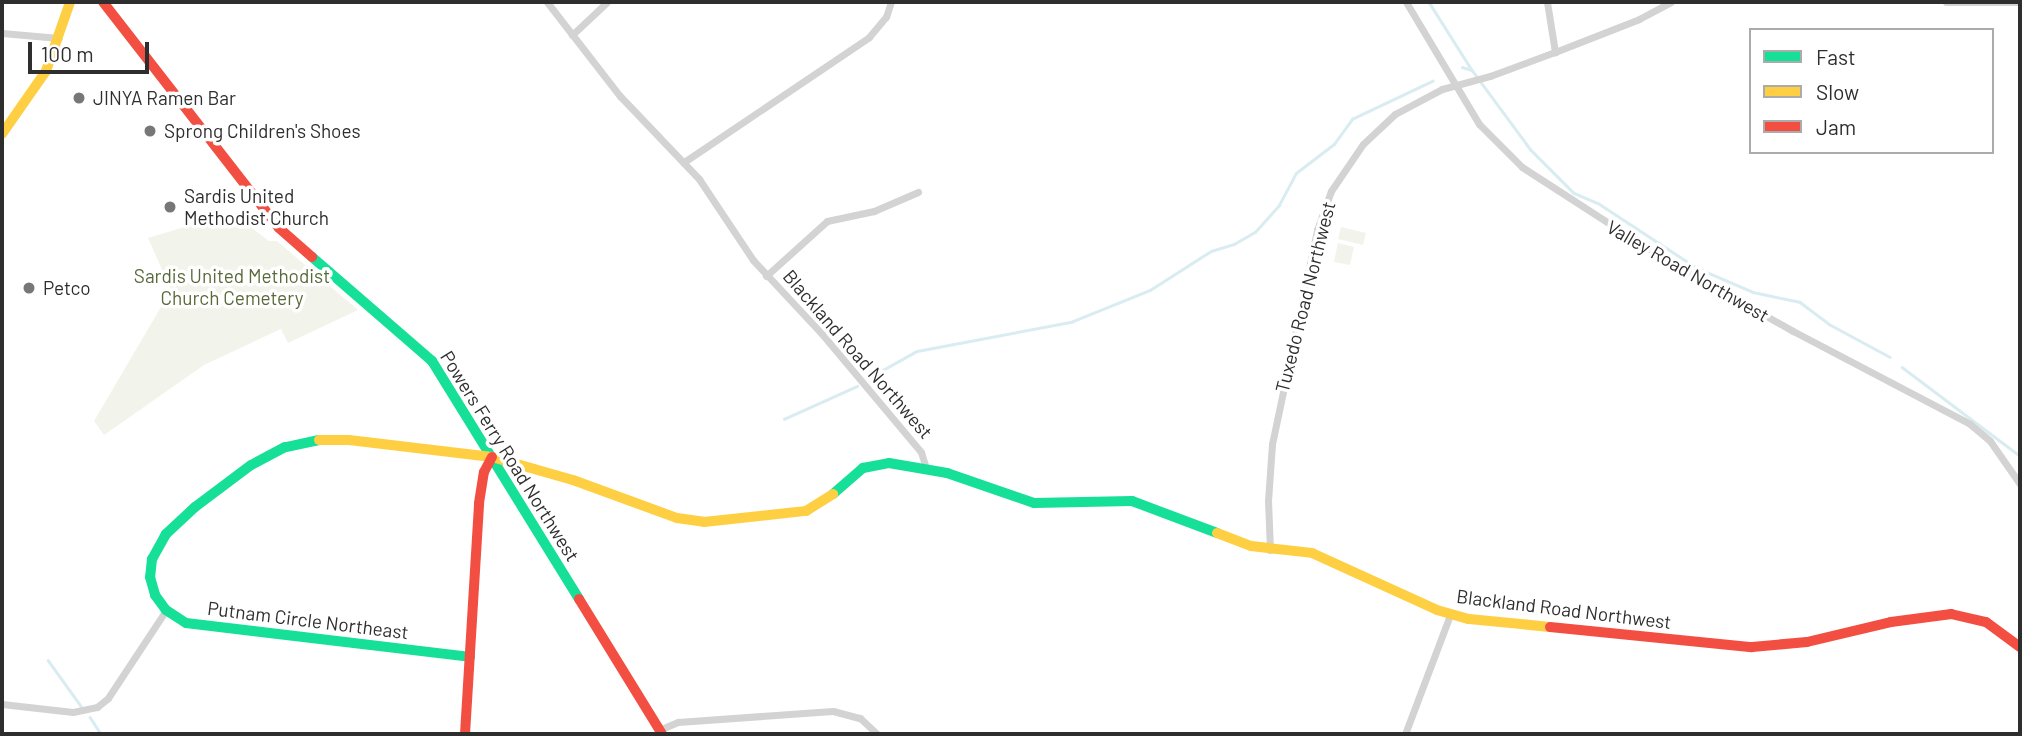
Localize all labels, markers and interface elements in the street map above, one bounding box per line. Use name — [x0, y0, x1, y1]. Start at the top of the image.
scale bar — [32, 28, 152, 72]
legend — [1749, 28, 1994, 154]
text: 100 m — [41, 41, 94, 66]
text: Fast — [1816, 44, 1856, 69]
text: Slow — [1816, 79, 1859, 104]
place label: JINYA Ramen Bar — [93, 87, 236, 109]
marker: JINYA Ramen Bar — [71, 90, 87, 106]
text: Jam — [1816, 114, 1856, 139]
place label: Sprong Children's Shoes — [164, 120, 361, 142]
marker: Sprong Children's Shoes — [142, 123, 158, 139]
place label: Sardis United Methodist Church — [184, 185, 329, 229]
marker: Sardis United Methodist Church — [162, 199, 178, 215]
street label: Tuxedo Road Northwest — [1270, 199, 1340, 395]
street label: Valley Road Northwest — [1603, 215, 1773, 327]
park label: Sardis United Methodist Church Cemetery — [134, 265, 330, 309]
street label: Blackland Road Northwest — [778, 265, 938, 443]
place label: Petco — [43, 277, 91, 299]
marker: Petco — [21, 280, 37, 296]
street label: Powers Ferry Road Northwest — [436, 347, 584, 565]
street label: Blackland Road Northwest — [1455, 585, 1673, 633]
street label: Putnam Circle Northeast — [206, 596, 410, 644]

